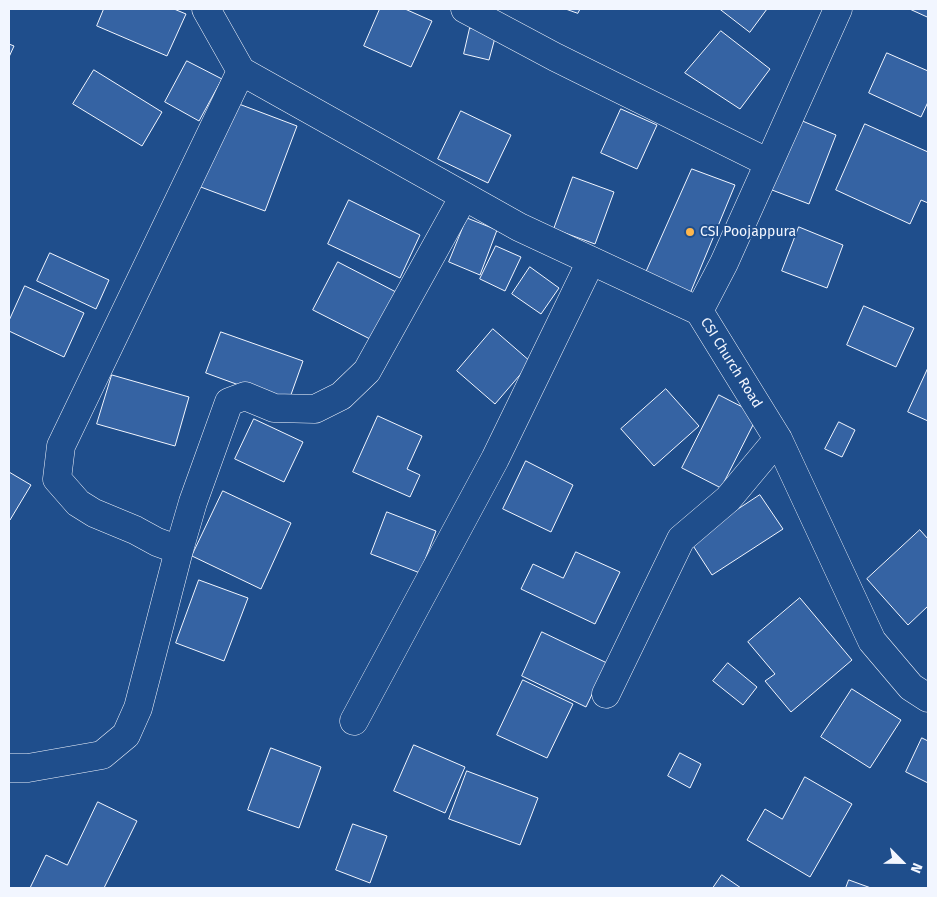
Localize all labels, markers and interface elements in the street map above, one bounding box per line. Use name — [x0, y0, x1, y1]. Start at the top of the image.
place label: CSI Poojappura — [700, 224, 796, 240]
marker: CSI Poojappura — [684, 226, 696, 238]
street label: CSI Church Road — [697, 315, 765, 411]
north arrow — [877, 837, 927, 887]
text: N — [907, 860, 926, 876]

